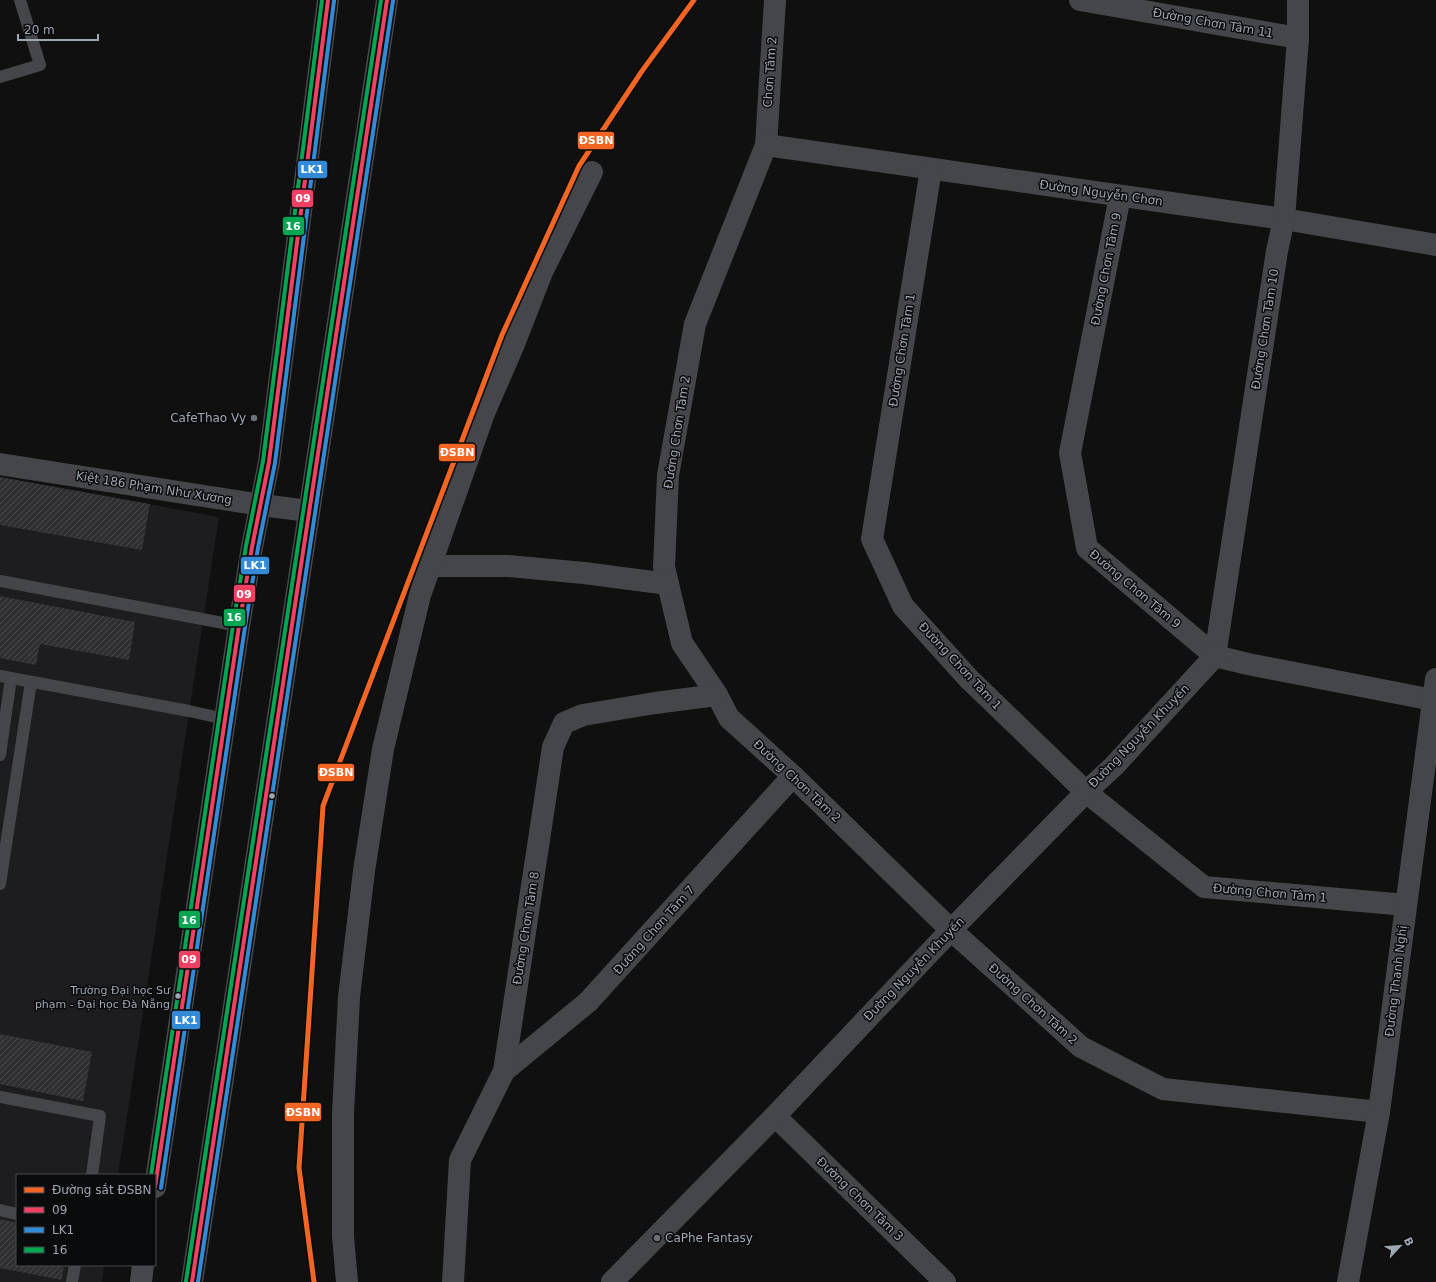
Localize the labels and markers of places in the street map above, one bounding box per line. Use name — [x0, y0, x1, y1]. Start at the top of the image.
place label: CafeThao Vy — [170, 411, 246, 425]
marker: CafeThao Vy — [249, 413, 259, 423]
unlabelled marker — [267, 791, 277, 801]
place label: Trường Đại học Sư phạm - Đại học Đà Nẵng — [35, 984, 171, 1011]
marker: Trường Đại học Sư phạm - Đại học Đà Nẵng — [173, 991, 183, 1001]
place label: CaPhe Fantasy — [665, 1231, 753, 1245]
marker: CaPhe Fantasy — [652, 1233, 662, 1243]

